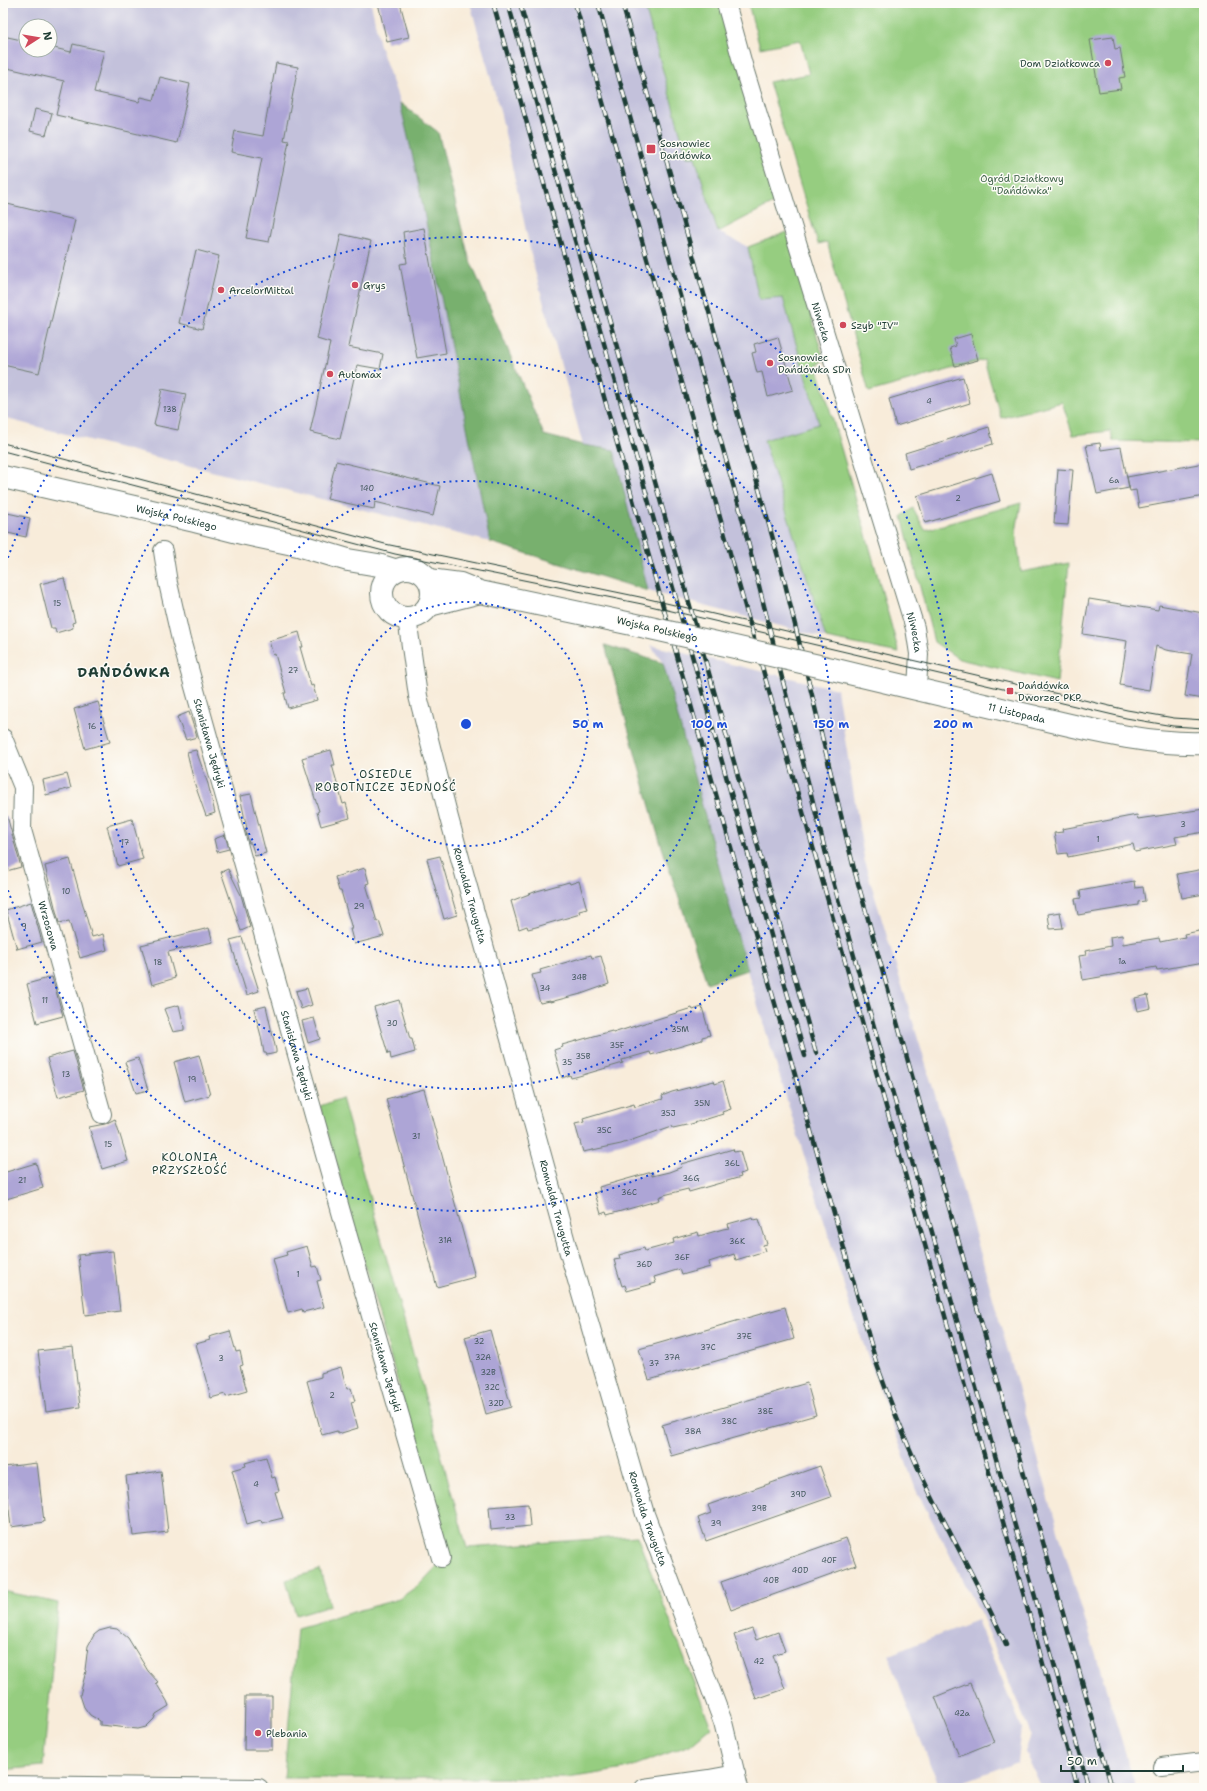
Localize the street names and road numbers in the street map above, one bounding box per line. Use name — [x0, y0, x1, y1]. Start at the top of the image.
street label: Niwecka — [809, 300, 834, 344]
street label: Wojska Polskiego — [135, 501, 218, 533]
street label: Niwecka — [904, 610, 925, 654]
street label: Wojska Polskiego — [615, 613, 699, 645]
street label: Stanisława Jędryki — [191, 697, 229, 790]
street label: 11 Listopada — [987, 700, 1048, 726]
street label: Romualda Traugutta — [451, 846, 490, 946]
street label: Wrzosowa — [36, 899, 62, 952]
street label: Stanisława Jędryki — [278, 1009, 316, 1102]
street label: Romualda Traugutta — [537, 1158, 576, 1258]
street label: Stanisława Jędryki — [367, 1320, 405, 1414]
street label: Romualda Traugutta — [626, 1469, 671, 1569]

